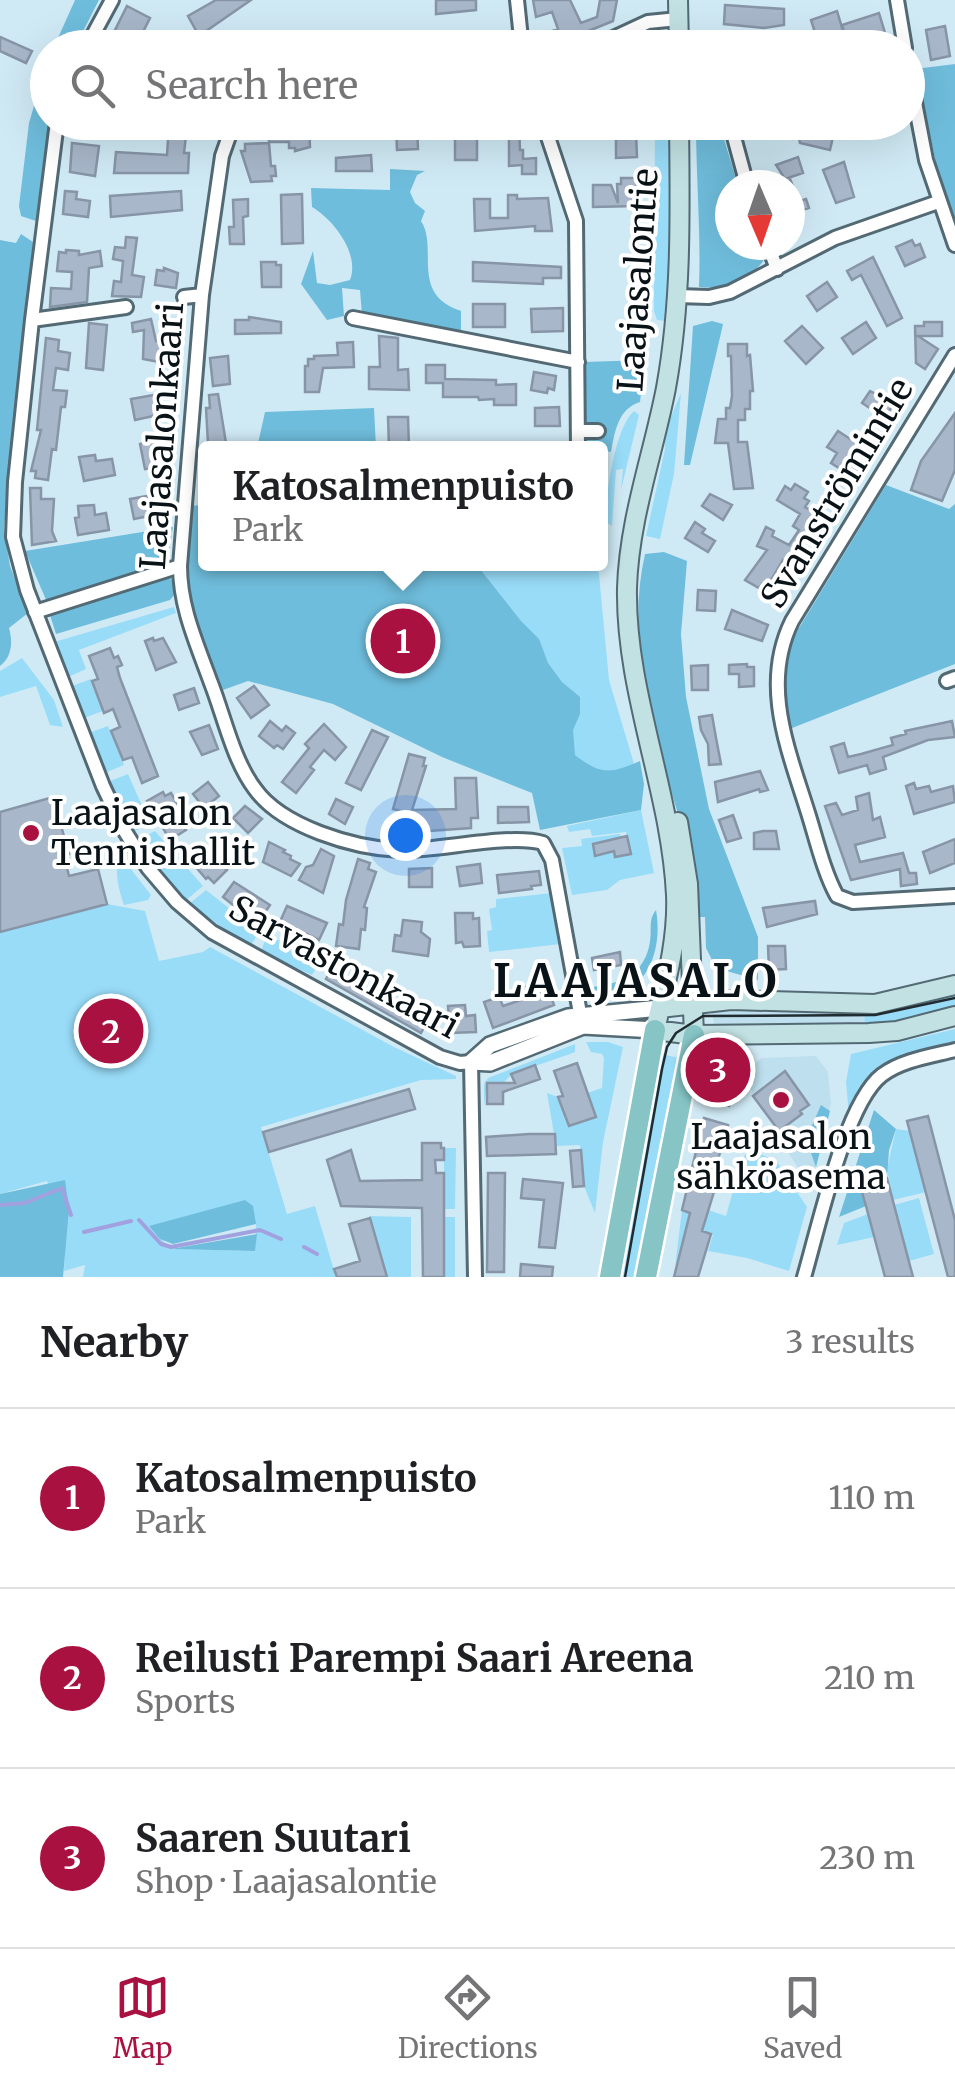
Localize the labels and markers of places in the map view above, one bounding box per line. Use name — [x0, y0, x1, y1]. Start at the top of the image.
pin: 1 — [370, 604, 436, 678]
place label: Laajasalon Tennishallit — [51, 791, 255, 875]
marker: Laajasalon Tennishallit — [20, 822, 42, 844]
pin: 2 — [78, 994, 144, 1068]
pin: 3 — [686, 1032, 750, 1108]
marker: Laajasalon sähköasema — [770, 1089, 792, 1111]
place label: Laajasalon sähköasema — [676, 1115, 886, 1199]

